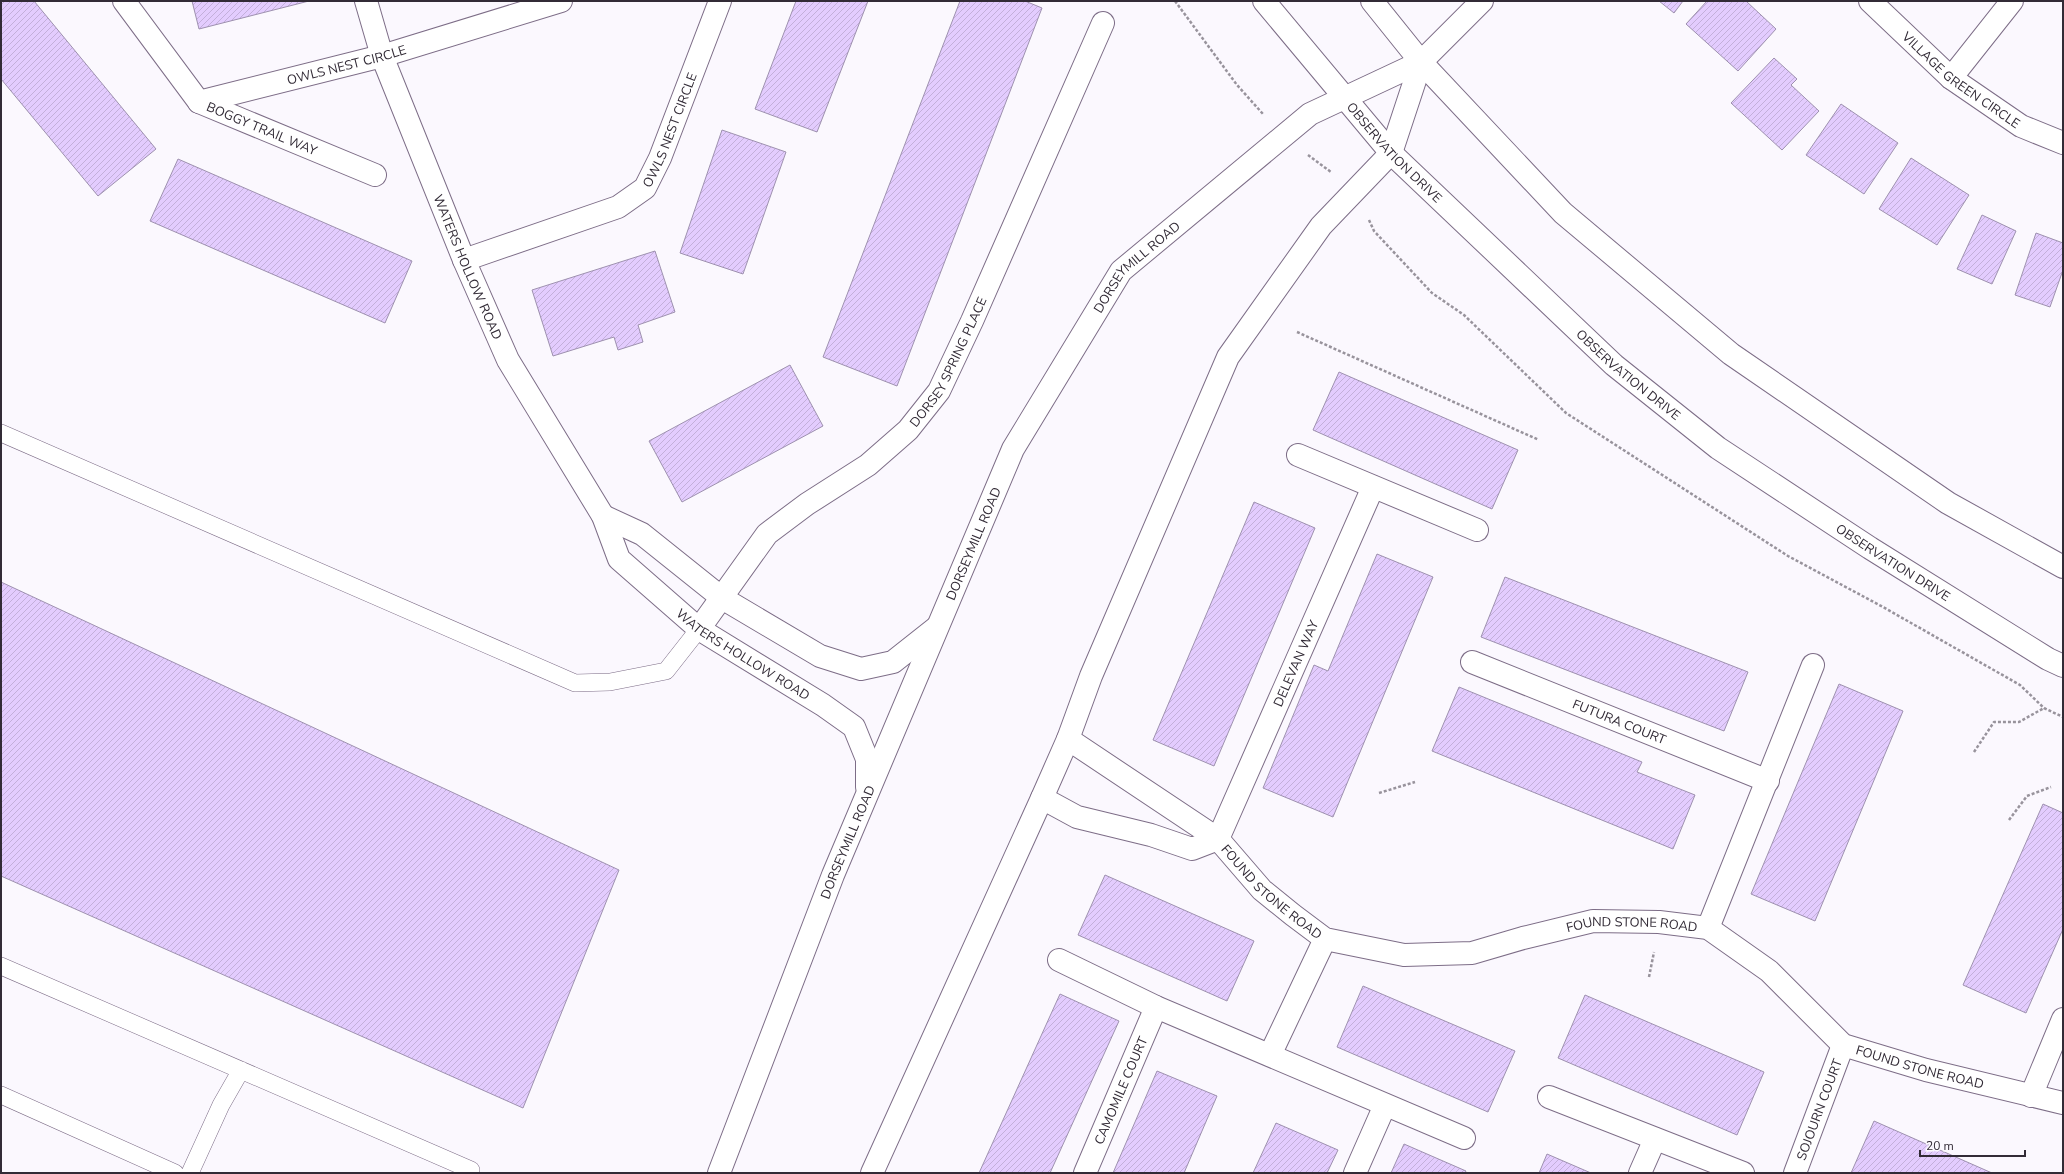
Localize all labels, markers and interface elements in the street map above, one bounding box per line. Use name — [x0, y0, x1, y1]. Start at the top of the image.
street label: VILLAGE GREEN CIRCLE — [1897, 27, 2023, 133]
street label: OWLS NEST CIRCLE — [285, 41, 408, 90]
street label: OWLS NEST CIRCLE — [639, 70, 702, 191]
street label: BOGGY TRAIL WAY — [204, 98, 320, 160]
street label: OBSERVATION DRIVE — [1342, 99, 1446, 207]
street label: WATERS HOLLOW ROAD — [429, 192, 506, 343]
street label: DORSEYMILL ROAD — [1090, 218, 1184, 317]
street label: DORSEY SPRING PLACE — [906, 294, 991, 431]
street label: OBSERVATION DRIVE — [1572, 326, 1684, 425]
street label: DORSEYMILL ROAD — [942, 484, 1006, 603]
street label: OBSERVATION DRIVE — [1832, 520, 1953, 606]
street label: WATERS HOLLOW ROAD — [672, 605, 813, 705]
street label: DELEVAN WAY — [1269, 617, 1323, 710]
street label: FUTURA COURT — [1570, 695, 1669, 749]
street label: DORSEYMILL ROAD — [817, 783, 880, 902]
street label: FOUND STONE ROAD — [1217, 841, 1326, 944]
street label: FOUND STONE ROAD — [1564, 913, 1698, 937]
street label: CAMOMILE COURT — [1090, 1034, 1152, 1147]
street label: FOUND STONE ROAD — [1853, 1041, 1986, 1094]
street label: SOJOURN COURT — [1793, 1056, 1847, 1163]
scale bar — [1920, 1132, 2025, 1158]
text: 20 m — [1926, 1138, 1954, 1154]

